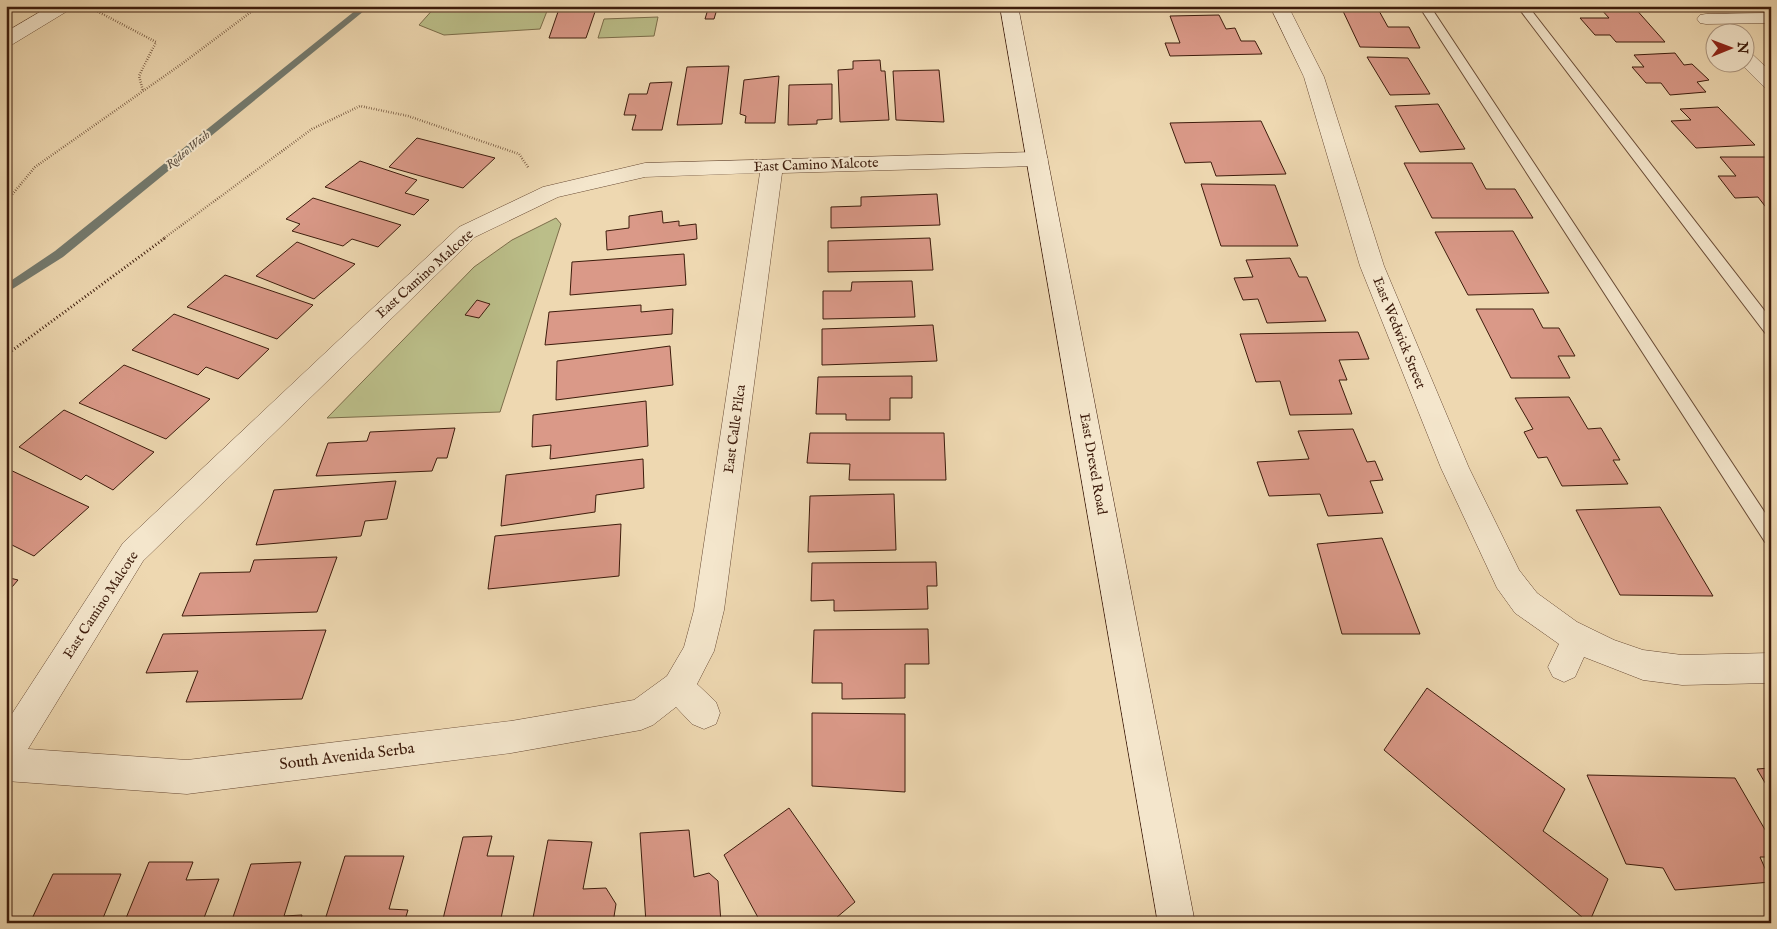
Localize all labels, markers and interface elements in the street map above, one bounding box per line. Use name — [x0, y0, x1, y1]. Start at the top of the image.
north arrow — [1704, 22, 1754, 72]
text: N — [1733, 41, 1751, 54]
water label: Rodeo Wash — [163, 128, 213, 172]
street label: East Camino Malcote — [753, 154, 879, 176]
street label: East Camino Malcote — [373, 225, 478, 323]
street label: East Wedwick Street — [1368, 274, 1430, 392]
street label: East Calle Pilca — [720, 383, 750, 474]
street label: East Drexel Road — [1075, 412, 1111, 517]
street label: East Camino Malcote — [59, 547, 143, 662]
street label: South Avenida Serba — [278, 739, 416, 775]

